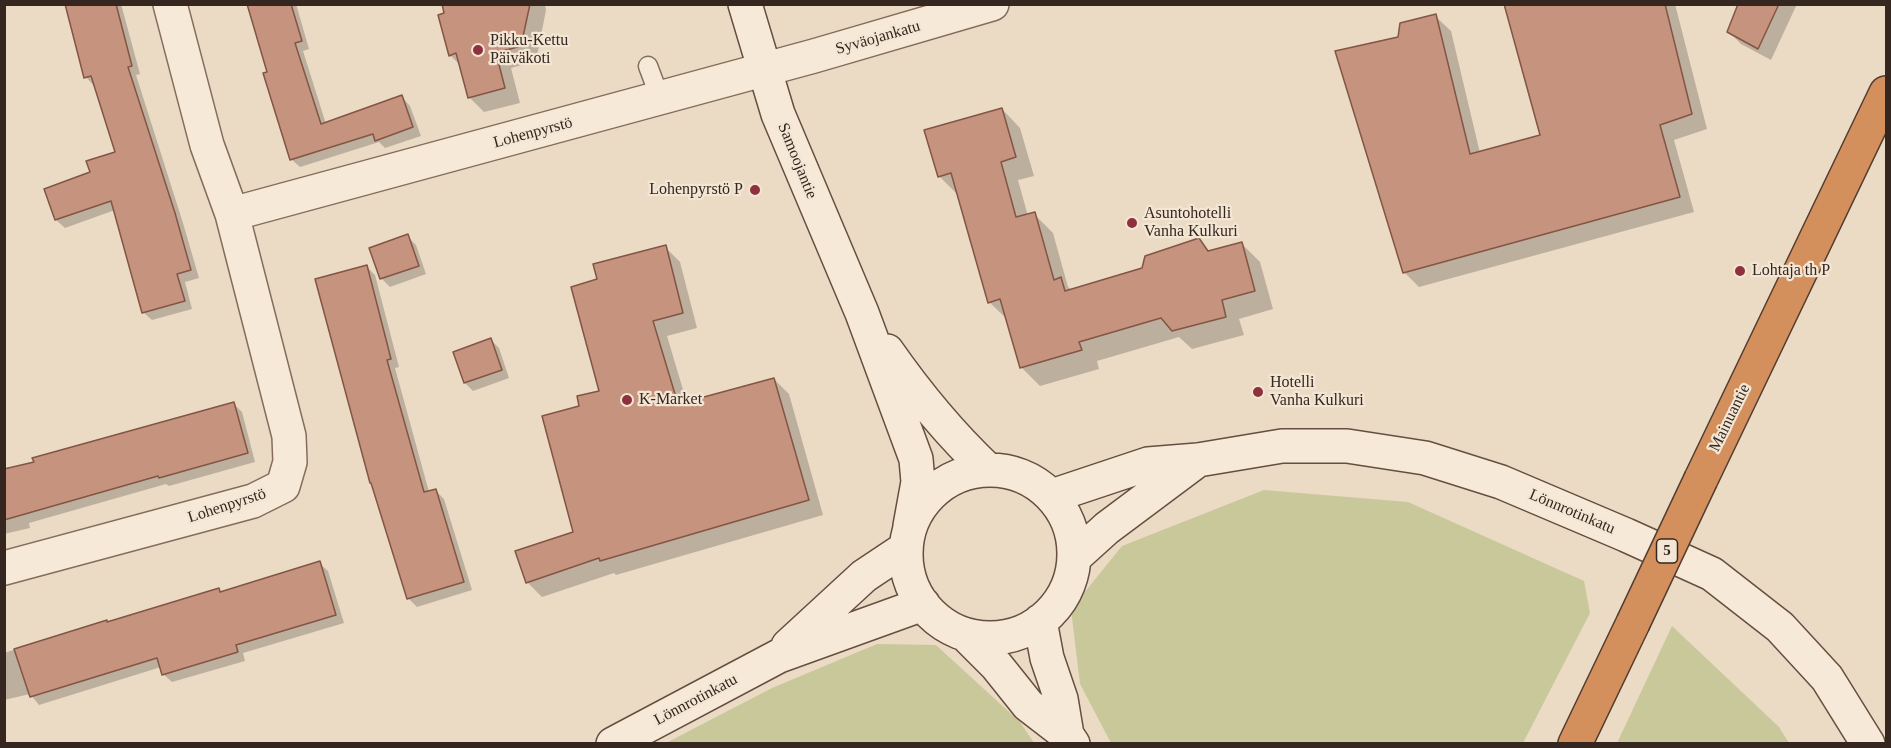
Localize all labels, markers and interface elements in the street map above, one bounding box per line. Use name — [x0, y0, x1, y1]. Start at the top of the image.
street label: Syväojankatu — [833, 17, 923, 59]
place label: Pikku-Kettu Päiväkoti — [490, 31, 568, 69]
marker: Pikku-Kettu Päiväkoti — [471, 43, 485, 57]
street label: Lohenpyrstö — [491, 113, 575, 153]
street label: Samoojantie — [773, 120, 821, 202]
place label: Lohenpyrstö P — [649, 180, 743, 200]
marker: Lohenpyrstö P — [748, 183, 762, 197]
place label: Asuntohotelli Vanha Kulkuri — [1144, 204, 1238, 242]
marker: Asuntohotelli Vanha Kulkuri — [1125, 216, 1139, 230]
place label: Lohtaja th P — [1752, 261, 1830, 281]
marker: Lohtaja th P — [1733, 264, 1747, 278]
place label: Hotelli Vanha Kulkuri — [1270, 373, 1364, 411]
street label: Mainuantie — [1705, 381, 1755, 455]
marker: Hotelli Vanha Kulkuri — [1251, 385, 1265, 399]
place label: K-Market — [639, 390, 702, 410]
marker: K-Market — [620, 393, 634, 407]
street label: Lohenpyrstö — [186, 484, 268, 528]
street label: Lönnrotinkatu — [1526, 485, 1618, 539]
road number: 5 — [1656, 539, 1678, 563]
street label: Lönnrotinkatu — [651, 670, 741, 730]

